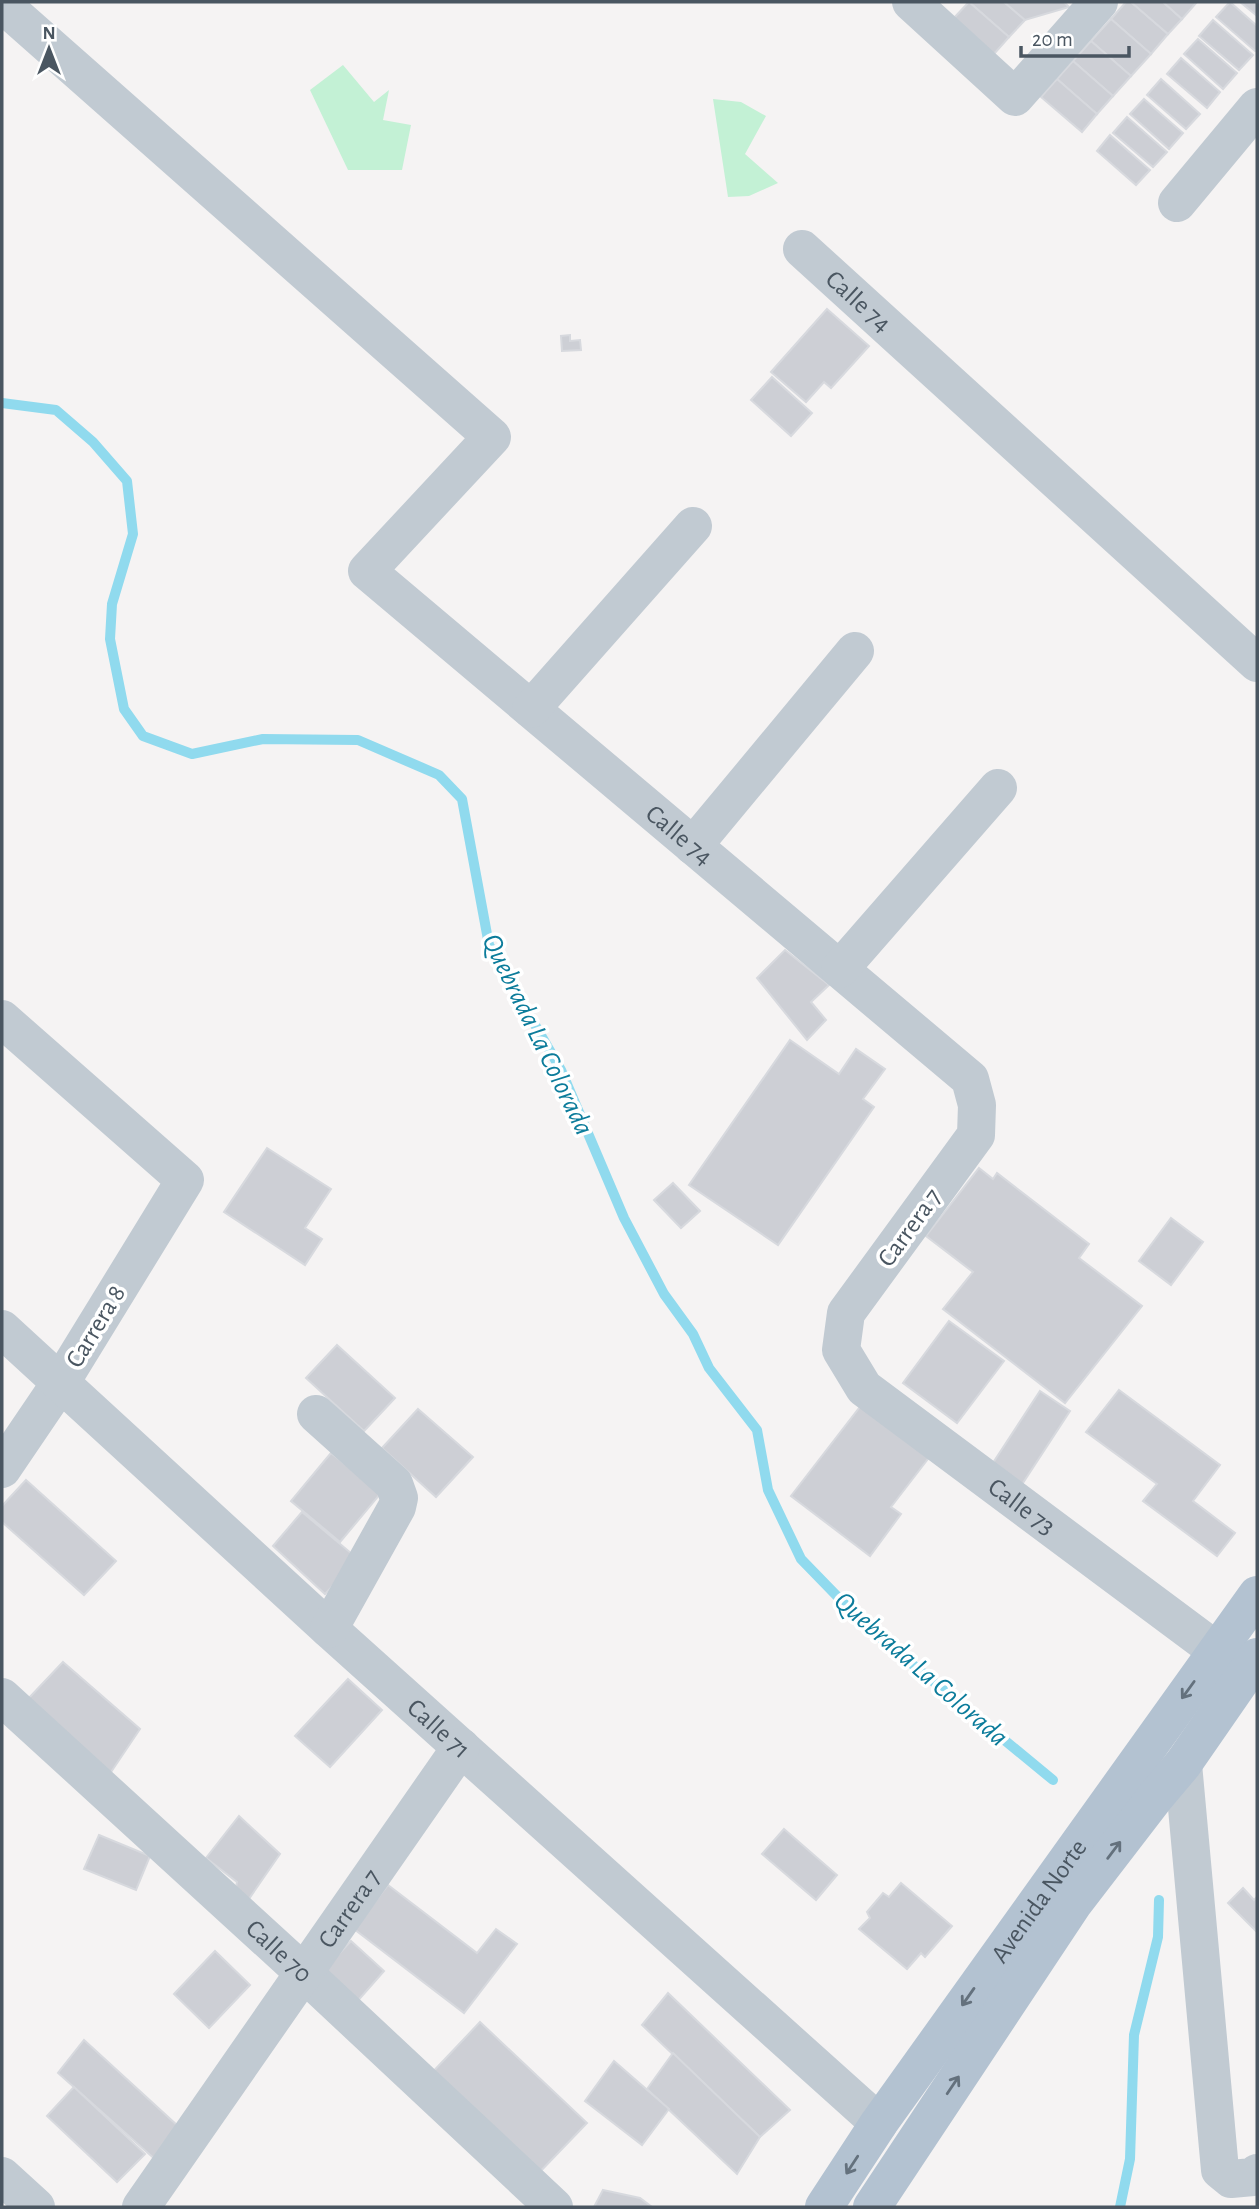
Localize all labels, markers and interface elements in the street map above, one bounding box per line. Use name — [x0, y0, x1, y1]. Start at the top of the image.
north arrow — [14, 14, 84, 84]
scale bar — [1021, 14, 1130, 58]
text: N — [42, 24, 56, 43]
text: 20 m — [1032, 29, 1073, 50]
street label: Calle 74 — [821, 266, 896, 337]
street label: Calle 74 — [641, 800, 717, 870]
water label: Quebrada La Colorada — [476, 930, 598, 1140]
street label: Carrera 7 — [873, 1184, 947, 1271]
street label: Carrera 8 — [61, 1281, 130, 1372]
street label: Calle 73 — [983, 1473, 1060, 1540]
water label: Quebrada La Colorada — [829, 1587, 1013, 1752]
one-way arrow — [1181, 1680, 1196, 1699]
street label: Calle 71 — [402, 1694, 475, 1763]
street label: Avenida Norte — [986, 1835, 1092, 1968]
one-way arrow — [1107, 1841, 1122, 1860]
street label: Carrera 7 — [313, 1865, 386, 1953]
street label: Calle 70 — [241, 1915, 317, 1988]
one-way arrow — [961, 1987, 976, 2006]
one-way arrow — [946, 2076, 960, 2095]
one-way arrow — [844, 2155, 859, 2174]

